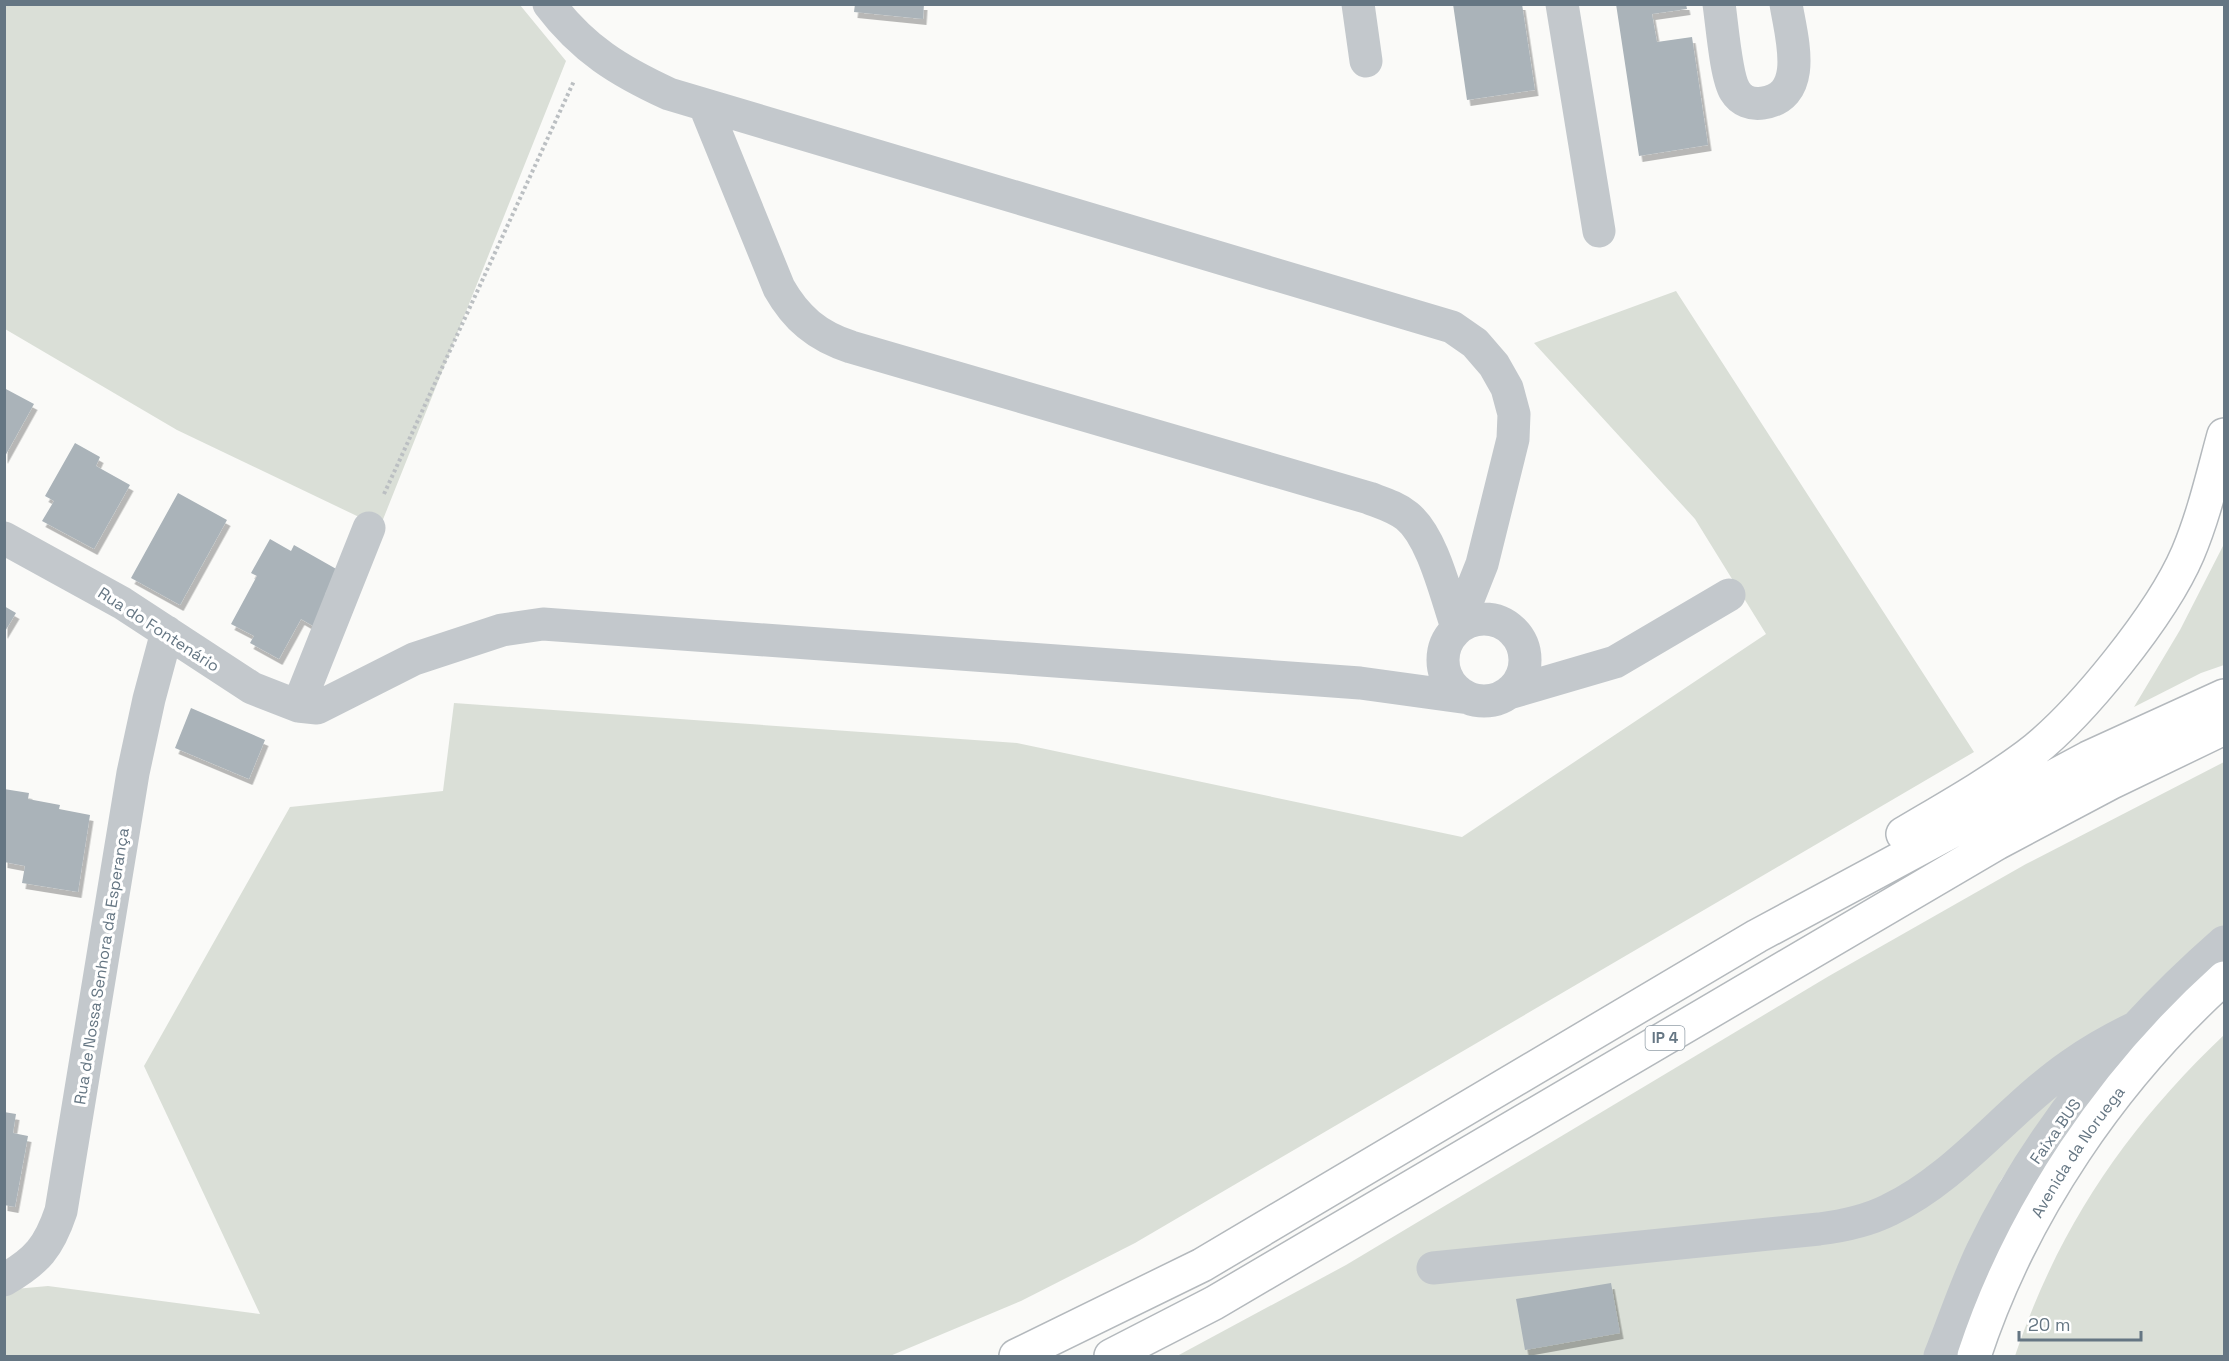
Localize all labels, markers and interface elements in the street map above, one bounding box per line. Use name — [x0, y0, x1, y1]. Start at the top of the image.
street label: Rua do Fontenário — [94, 582, 224, 677]
street label: Rua de Nossa Senhora da Esperança — [69, 826, 134, 1106]
road number: IP 4 — [1646, 1026, 1684, 1050]
street label: Avenida da Noruega — [2027, 1082, 2129, 1221]
street label: Faixa BUS — [2025, 1094, 2086, 1168]
scale bar — [2019, 1304, 2140, 1342]
text: 20 m — [2028, 1313, 2071, 1336]

